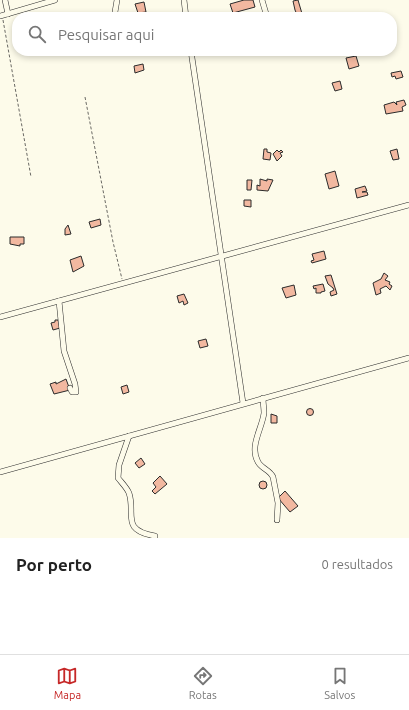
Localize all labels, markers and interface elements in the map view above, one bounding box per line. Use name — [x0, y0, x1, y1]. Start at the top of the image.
search box — [12, 12, 397, 56]
icon: search — [26, 23, 48, 45]
text: Pesquisar aqui — [58, 26, 154, 43]
text: Por perto — [16, 555, 92, 574]
text: 0 resultados — [322, 557, 393, 571]
tab: Mapa — [54, 665, 81, 701]
tab: Rotas — [189, 665, 217, 701]
tab: Salvos — [324, 665, 355, 701]

